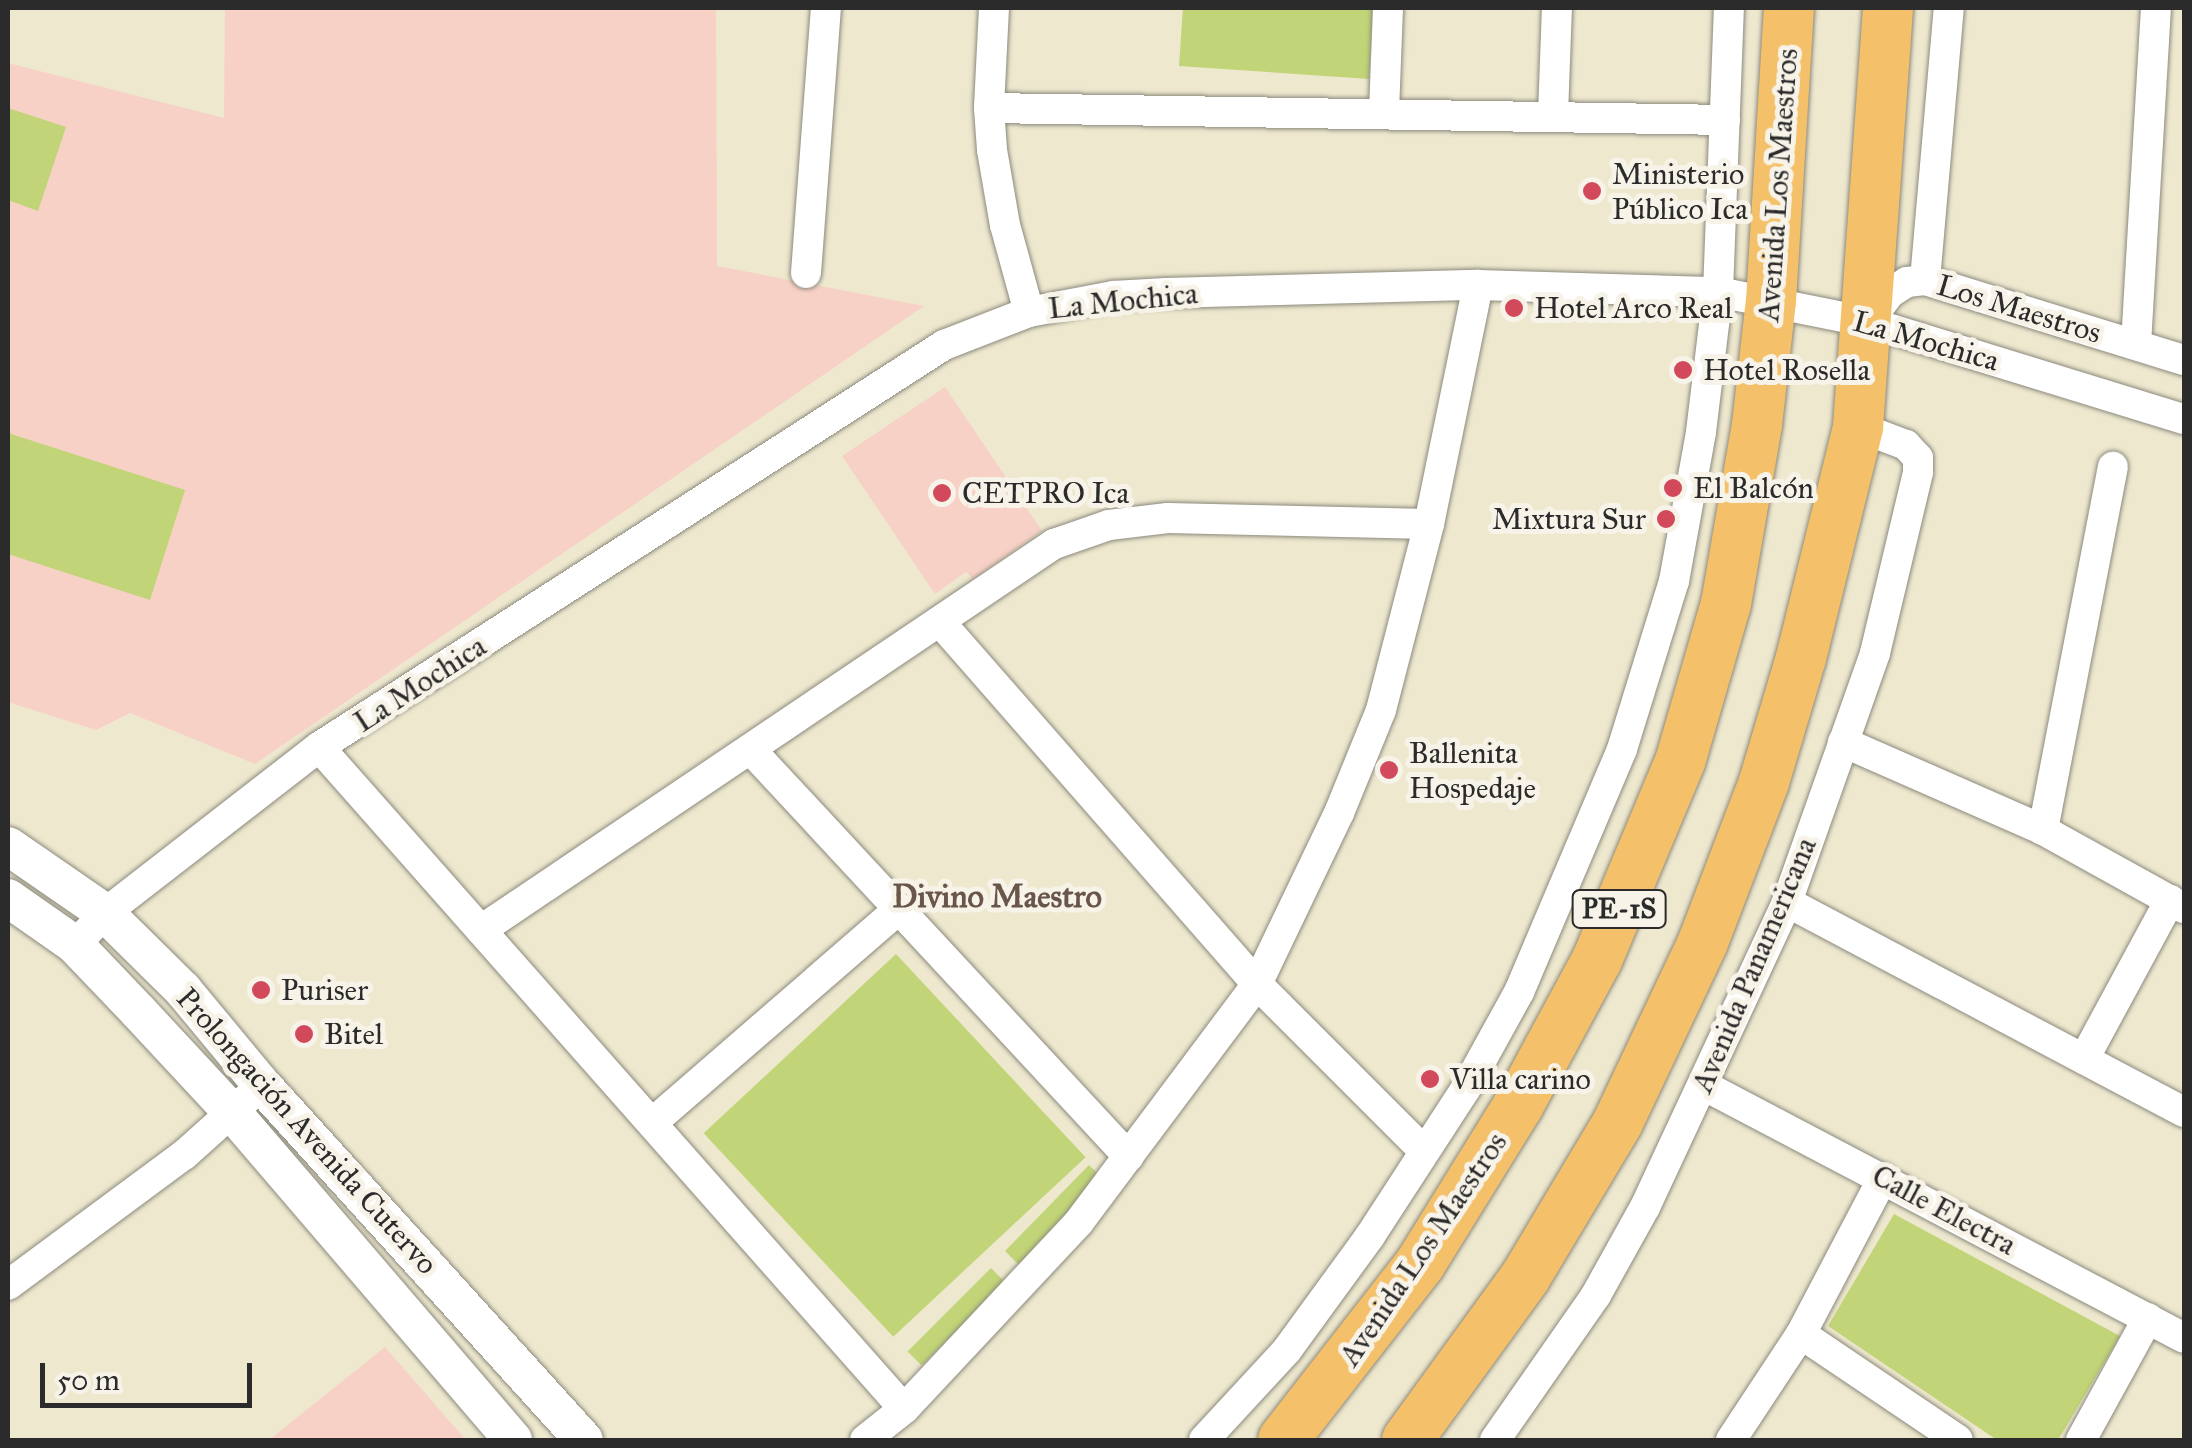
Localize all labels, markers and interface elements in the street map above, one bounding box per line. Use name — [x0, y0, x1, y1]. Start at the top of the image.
street label: Avenida Los Maestros — [1750, 47, 1806, 323]
place label: Ministerio Público Ica — [1612, 156, 1748, 226]
marker: Ministerio Público Ica — [1581, 180, 1603, 202]
street label: Los Maestros — [1932, 267, 2106, 351]
street label: La Mochica — [1047, 275, 1199, 327]
place label: Hotel Arco Real — [1534, 290, 1733, 326]
marker: Hotel Arco Real — [1503, 297, 1525, 319]
street label: La Mochica — [1849, 303, 2003, 379]
place label: Hotel Rosella — [1703, 352, 1870, 388]
marker: Hotel Rosella — [1672, 359, 1694, 381]
place label: El Balcón — [1693, 470, 1814, 506]
place label: CETPRO Ica — [962, 475, 1129, 511]
marker: El Balcón — [1662, 477, 1684, 499]
marker: CETPRO Ica — [931, 482, 953, 504]
place label: Mixtura Sur — [1492, 501, 1646, 537]
marker: Mixtura Sur — [1655, 508, 1677, 530]
street label: La Mochica — [347, 628, 493, 740]
place label: Ballenita Hospedaje — [1409, 735, 1536, 806]
marker: Ballenita Hospedaje — [1378, 759, 1400, 781]
street label: Avenida Panamericana — [1684, 832, 1824, 1098]
district label: Divino Maestro — [892, 878, 1102, 916]
road number: PE-1S — [1572, 886, 1666, 932]
place label: Puriser — [281, 972, 368, 1008]
marker: Puriser — [250, 979, 272, 1001]
street label: Prolongación Avenida Cutervo — [169, 980, 445, 1282]
place label: Bitel — [324, 1016, 383, 1052]
marker: Bitel — [293, 1023, 315, 1045]
place label: Villa carino — [1450, 1061, 1591, 1097]
marker: Villa carino — [1419, 1068, 1441, 1090]
street label: Avenida Los Maestros — [1331, 1125, 1515, 1373]
street label: Calle Electra — [1866, 1157, 2022, 1263]
scale bar — [45, 1343, 258, 1405]
text: 50 m — [57, 1362, 120, 1398]

